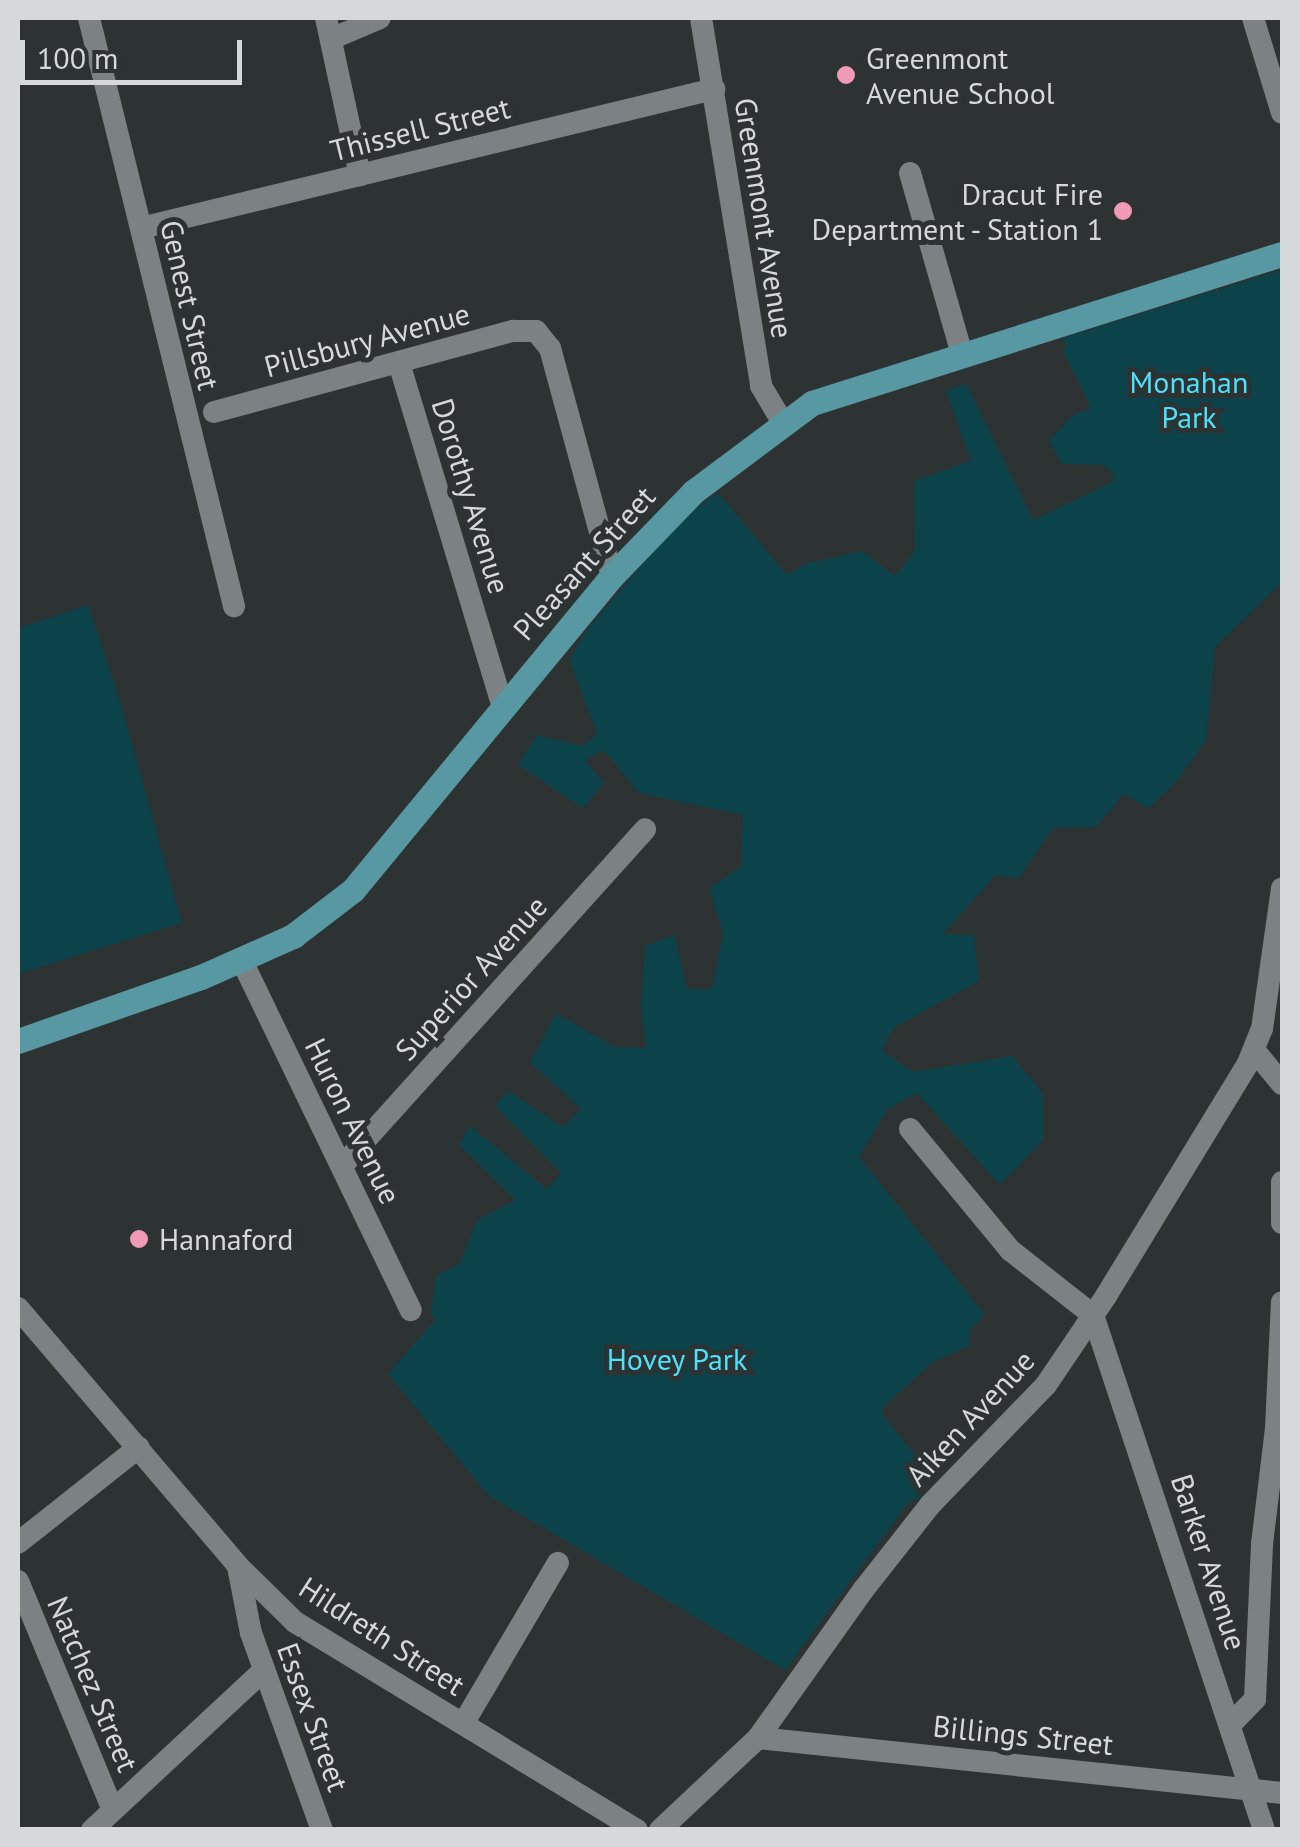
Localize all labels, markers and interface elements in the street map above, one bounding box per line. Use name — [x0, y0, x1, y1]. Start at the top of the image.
scale bar — [25, 20, 248, 82]
text: 100 m — [37, 38, 118, 77]
place label: Greenmont Avenue School — [866, 40, 1054, 110]
marker: Greenmont Avenue School — [835, 64, 857, 86]
street label: Thissell Street — [326, 89, 514, 169]
street label: Greenmont Avenue — [727, 95, 801, 341]
place label: Dracut Fire Department - Station 1 — [807, 176, 1103, 246]
marker: Dracut Fire Department - Station 1 — [1112, 200, 1134, 222]
street label: Genest Street — [153, 217, 227, 393]
street label: Pillsbury Avenue — [259, 295, 475, 385]
park label: Monahan Park — [1130, 364, 1248, 434]
street label: Dorothy Avenue — [424, 393, 518, 599]
street label: Pleasant Street — [506, 479, 662, 647]
street label: Superior Avenue — [387, 888, 555, 1068]
street label: Huron Avenue — [297, 1032, 409, 1210]
place label: Hannaford — [159, 1221, 293, 1257]
marker: Hannaford — [128, 1228, 150, 1250]
park label: Hovey Park — [606, 1341, 748, 1377]
street label: Aiken Avenue — [898, 1342, 1042, 1494]
street label: Barker Avenue — [1163, 1469, 1255, 1655]
street label: Hildreth Street — [293, 1569, 471, 1703]
street label: Natchez Street — [40, 1591, 146, 1777]
street label: Essex Street — [269, 1638, 357, 1796]
street label: Billings Street — [931, 1708, 1115, 1762]

